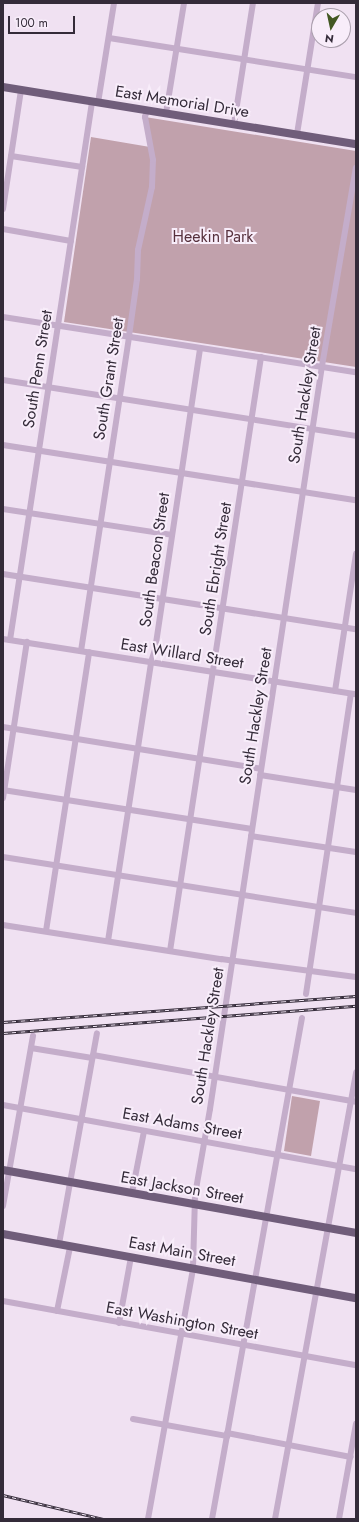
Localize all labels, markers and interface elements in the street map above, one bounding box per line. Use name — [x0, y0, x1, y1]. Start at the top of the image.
scale bar — [10, 8, 77, 34]
north arrow — [311, 8, 351, 48]
text: 100 m — [15, 14, 48, 32]
text: N — [324, 30, 335, 47]
street label: East Memorial Drive — [114, 82, 250, 122]
park label: Heekin Park — [173, 227, 253, 247]
street label: South Penn Street — [19, 309, 57, 429]
street label: South Grant Street — [90, 316, 128, 442]
street label: South Hackley Street — [285, 325, 325, 465]
street label: South Beacon Street — [136, 492, 174, 628]
street label: South Ebright Street — [196, 501, 236, 637]
street label: East Willard Street — [119, 635, 245, 673]
street label: South Hackley Street — [236, 646, 276, 786]
street label: South Hackley Street — [188, 966, 228, 1106]
street label: East Adams Street — [121, 1104, 243, 1144]
street label: East Jackson Street — [119, 1168, 245, 1208]
street label: East Main Street — [127, 1233, 237, 1271]
street label: East Washington Street — [105, 1298, 259, 1344]

